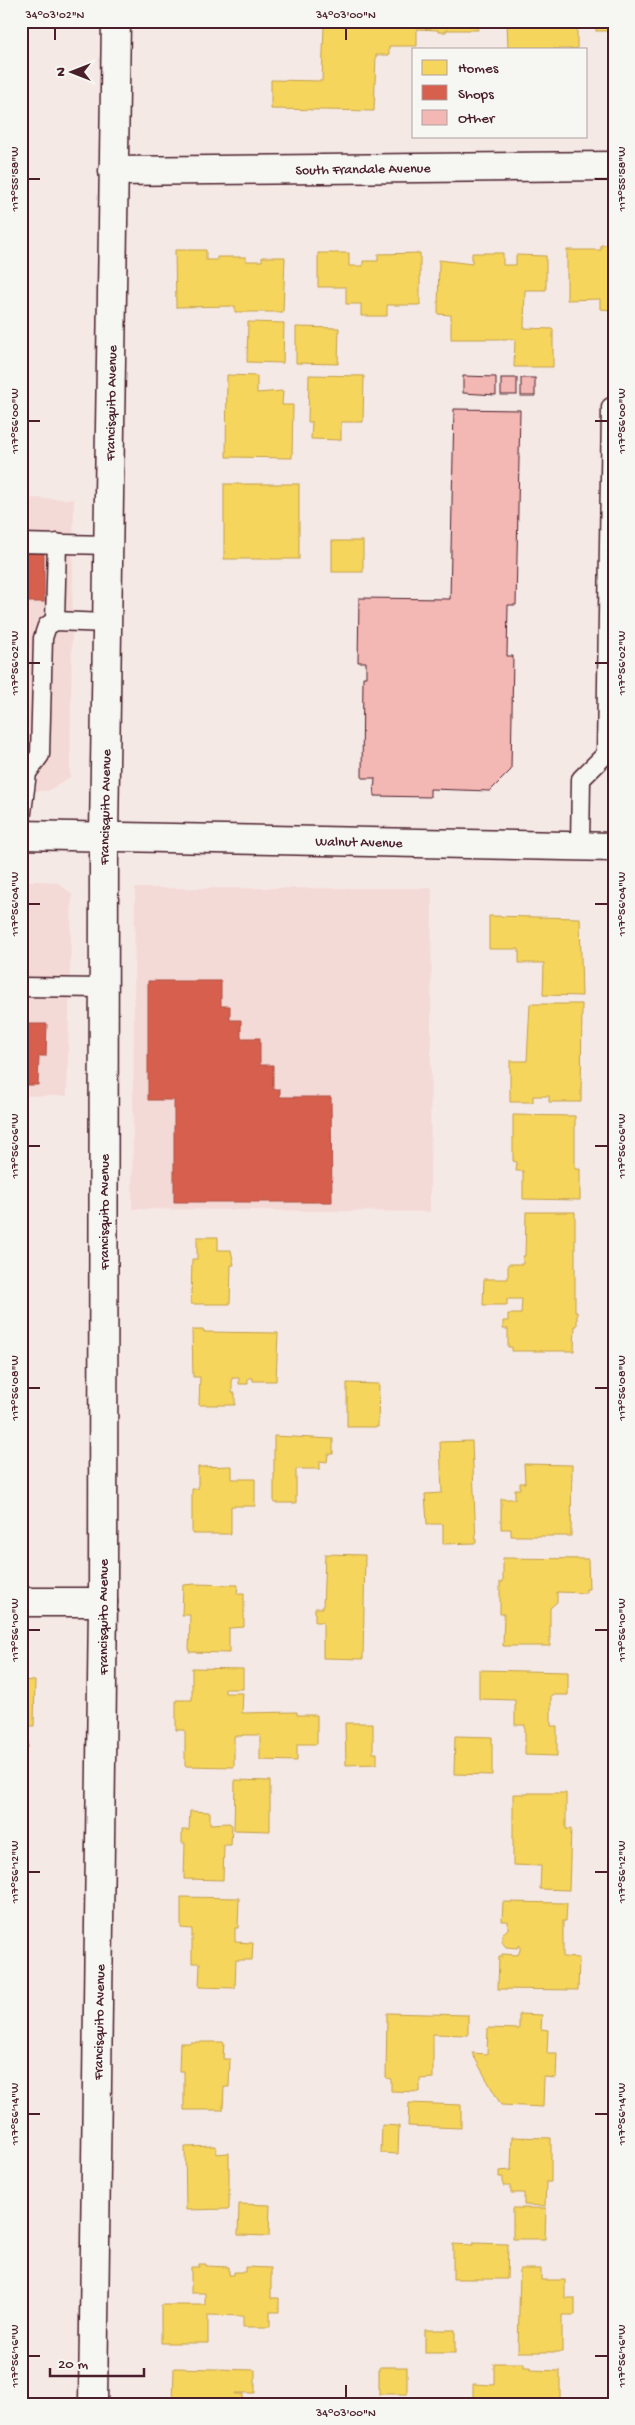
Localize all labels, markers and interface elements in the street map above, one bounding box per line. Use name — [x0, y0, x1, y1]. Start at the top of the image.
text: 34°03'02"N — [25, 9, 85, 23]
text: 34°03'00"N — [315, 9, 376, 23]
north arrow — [48, 48, 98, 98]
legend — [412, 48, 588, 138]
text: Homes — [458, 60, 499, 78]
text: N — [53, 67, 70, 77]
text: Shops — [458, 86, 494, 104]
text: Other — [458, 110, 496, 128]
text: 117°55'58"W — [9, 146, 23, 213]
text: 117°55'58"W — [616, 146, 630, 213]
street label: South Frandale Avenue — [295, 161, 432, 180]
street label: Francisquito Avenue — [103, 344, 122, 462]
text: 117°56'00"W — [9, 388, 23, 455]
text: 117°56'00"W — [616, 388, 630, 455]
text: 117°56'02"W — [9, 631, 23, 696]
text: 117°56'02"W — [616, 631, 630, 696]
street label: Francisquito Avenue — [97, 748, 116, 866]
street label: Walnut Avenue — [315, 834, 403, 853]
text: 117°56'04"W — [9, 872, 23, 937]
text: 117°56'04"W — [616, 872, 630, 937]
text: 117°56'06"W — [9, 1114, 23, 1179]
text: 117°56'06"W — [616, 1114, 630, 1179]
street label: Francisquito Avenue — [97, 1153, 114, 1271]
text: 117°56'08"W — [9, 1355, 23, 1422]
text: 117°56'08"W — [616, 1355, 630, 1422]
street label: Francisquito Avenue — [96, 1558, 113, 1676]
text: 117°56'10"W — [9, 1598, 23, 1663]
text: 117°56'10"W — [616, 1598, 630, 1663]
text: 117°56'12"W — [9, 1841, 23, 1904]
text: 117°56'12"W — [616, 1841, 630, 1904]
street label: Francisquito Avenue — [91, 1963, 110, 2081]
text: 117°56'14"W — [9, 2083, 23, 2146]
text: 117°56'14"W — [616, 2083, 630, 2146]
text: 117°56'16"W — [9, 2325, 23, 2388]
text: 117°56'16"W — [616, 2325, 630, 2388]
scale bar — [50, 2345, 144, 2377]
text: 20 m — [58, 2356, 88, 2374]
text: 34°03'00"N — [315, 2407, 376, 2421]

